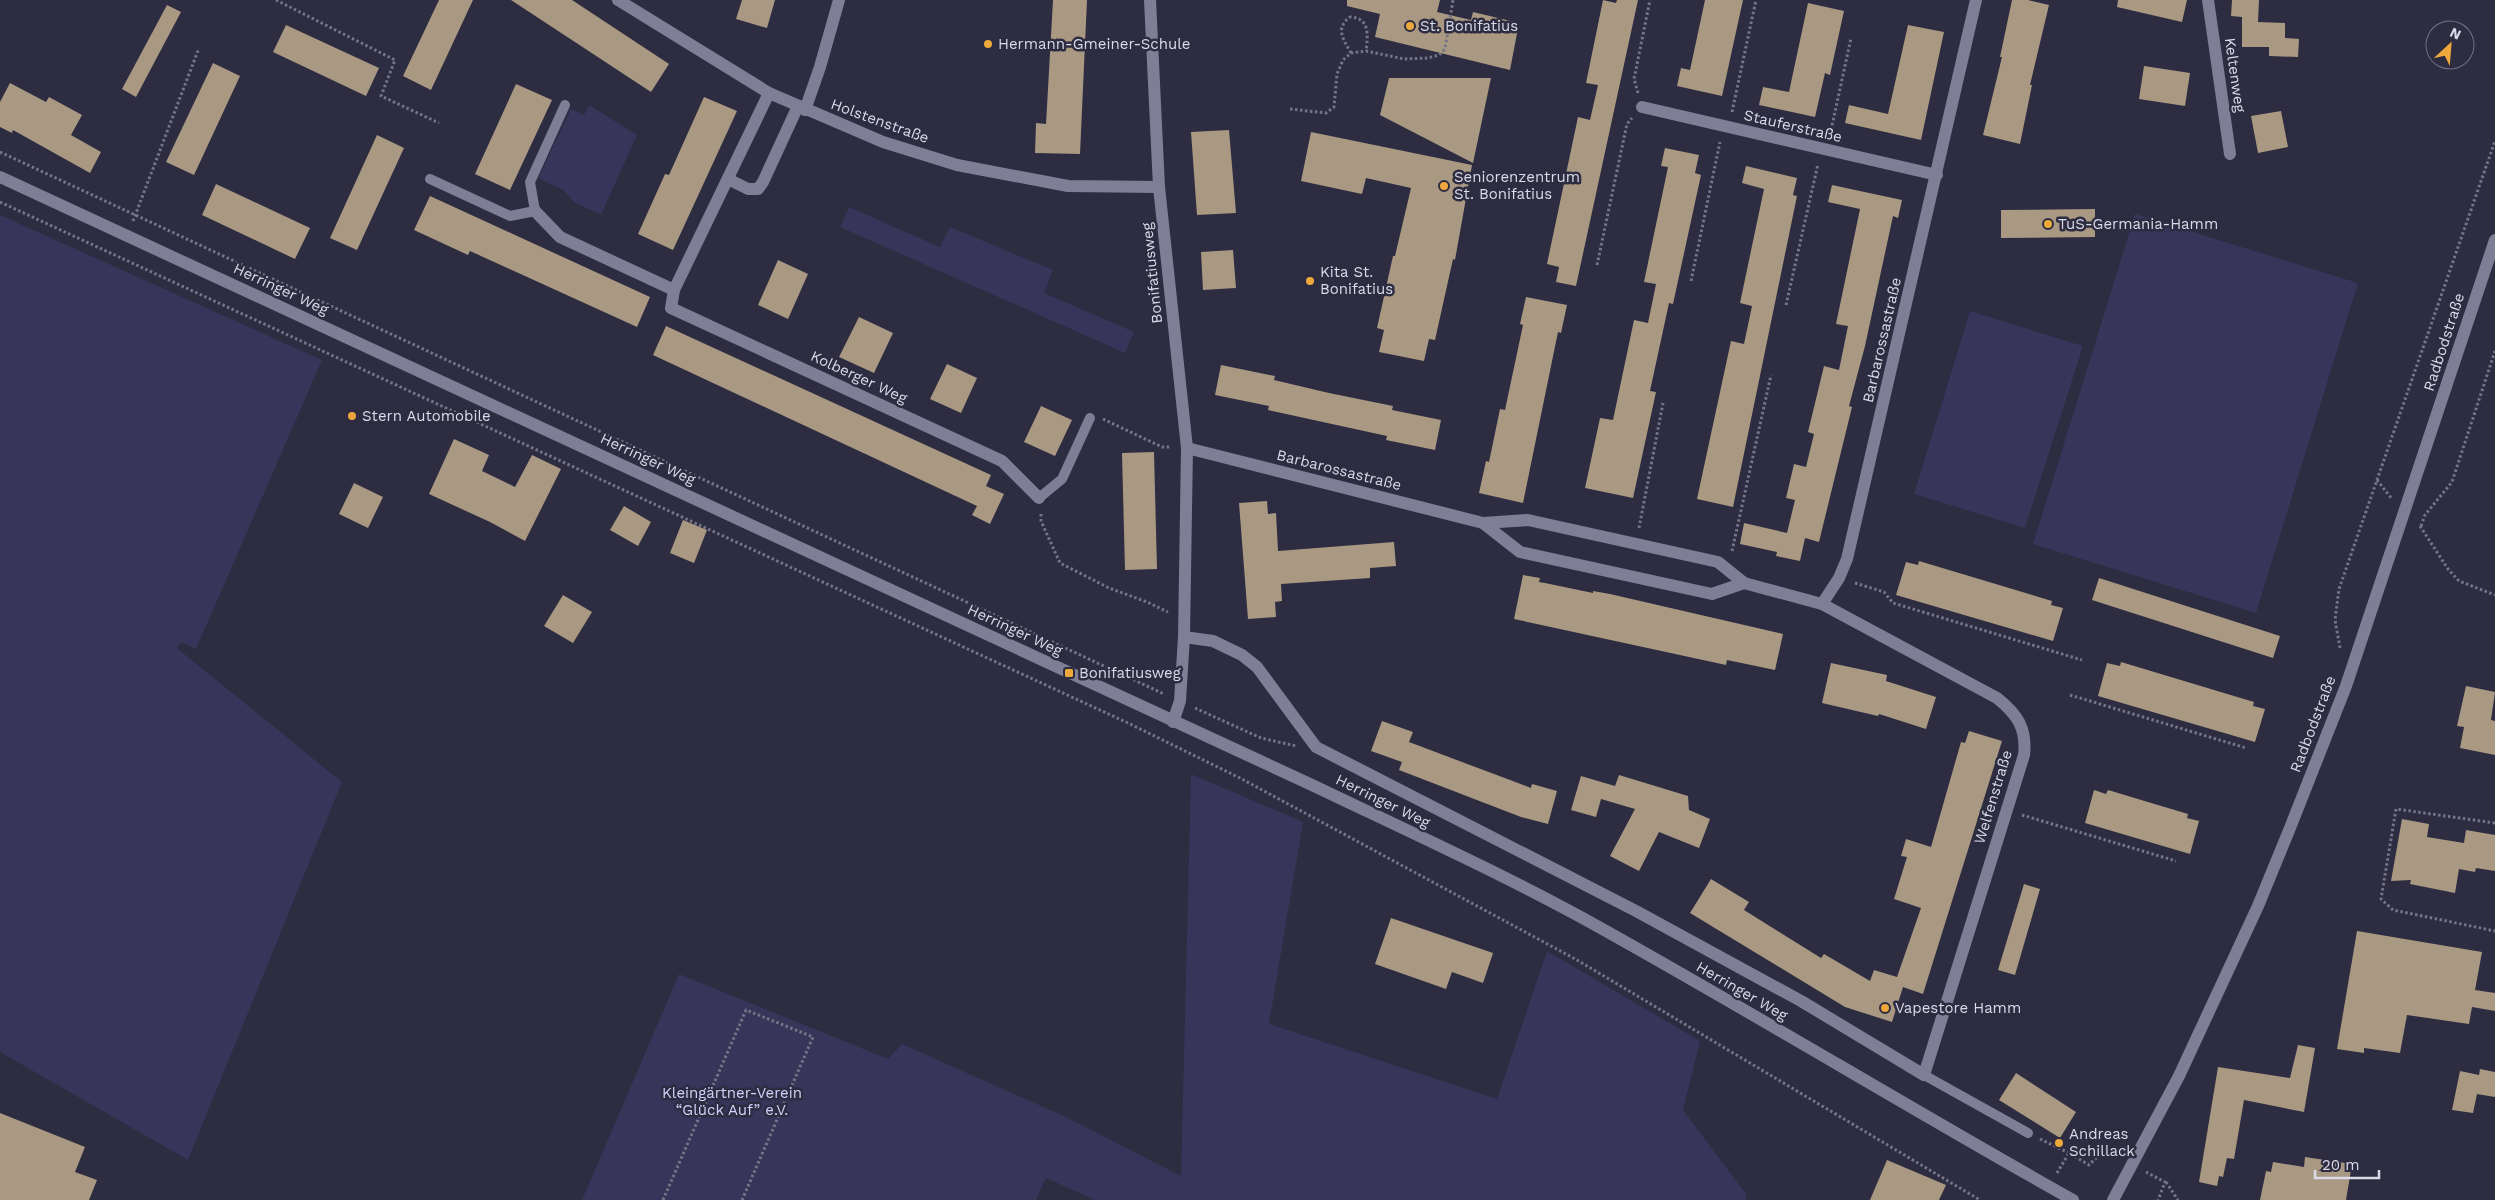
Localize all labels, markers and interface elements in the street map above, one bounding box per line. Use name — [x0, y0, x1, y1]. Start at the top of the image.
place label: St. Bonifatius — [1420, 17, 1518, 35]
marker: St. Bonifatius — [1404, 20, 1416, 32]
north arrow — [2425, 20, 2475, 70]
text: N — [2448, 24, 2464, 43]
place label: Hermann-Gmeiner-Schule — [998, 35, 1191, 53]
street label: Keltenweg — [2221, 37, 2249, 114]
marker: Hermann-Gmeiner-Schule — [982, 38, 994, 50]
street label: Holstenstraße — [828, 95, 932, 147]
street label: Stauferstraße — [1742, 106, 1844, 146]
place label: Seniorenzentrum St. Bonifatius — [1454, 168, 1580, 203]
marker: Seniorenzentrum St. Bonifatius — [1438, 180, 1450, 192]
place label: TuS-Germania-Hamm — [2058, 215, 2218, 233]
marker: TuS-Germania-Hamm — [2042, 218, 2054, 230]
street label: Bonifatiusweg — [1138, 222, 1166, 324]
street label: Herringer Weg — [231, 259, 331, 319]
place label: Kita St. Bonifatius — [1320, 263, 1393, 298]
marker: Kita St. Bonifatius — [1304, 275, 1316, 287]
street label: Barbarossastraße — [1859, 276, 1905, 404]
street label: Radbodstraße — [2420, 291, 2468, 393]
street label: Kolberger Weg — [808, 347, 910, 407]
place label: Stern Automobile — [362, 407, 491, 425]
marker: Stern Automobile — [346, 410, 358, 422]
street label: Herringer Weg — [598, 429, 698, 489]
street label: Barbarossastraße — [1275, 446, 1403, 494]
street label: Herringer Weg — [965, 600, 1065, 660]
place label: Bonifatiusweg — [1079, 664, 1181, 682]
marker: Bonifatiusweg — [1063, 667, 1075, 679]
street label: Radbodstraße — [2286, 673, 2340, 775]
street label: Welfenstraße — [1970, 748, 2016, 846]
street label: Herringer Weg — [1333, 770, 1433, 832]
street label: Herringer Weg — [1693, 958, 1791, 1024]
place label: Vapestore Hamm — [1895, 999, 2021, 1017]
marker: Vapestore Hamm — [1879, 1002, 1891, 1014]
park label: Kleingärtner-Verein “Glück Auf” e.V. — [662, 1084, 802, 1119]
place label: Andreas Schillack — [2069, 1125, 2135, 1160]
marker: Andreas Schillack — [2053, 1137, 2065, 1149]
scale bar — [2315, 1148, 2379, 1180]
text: 20 m — [2322, 1156, 2360, 1174]

